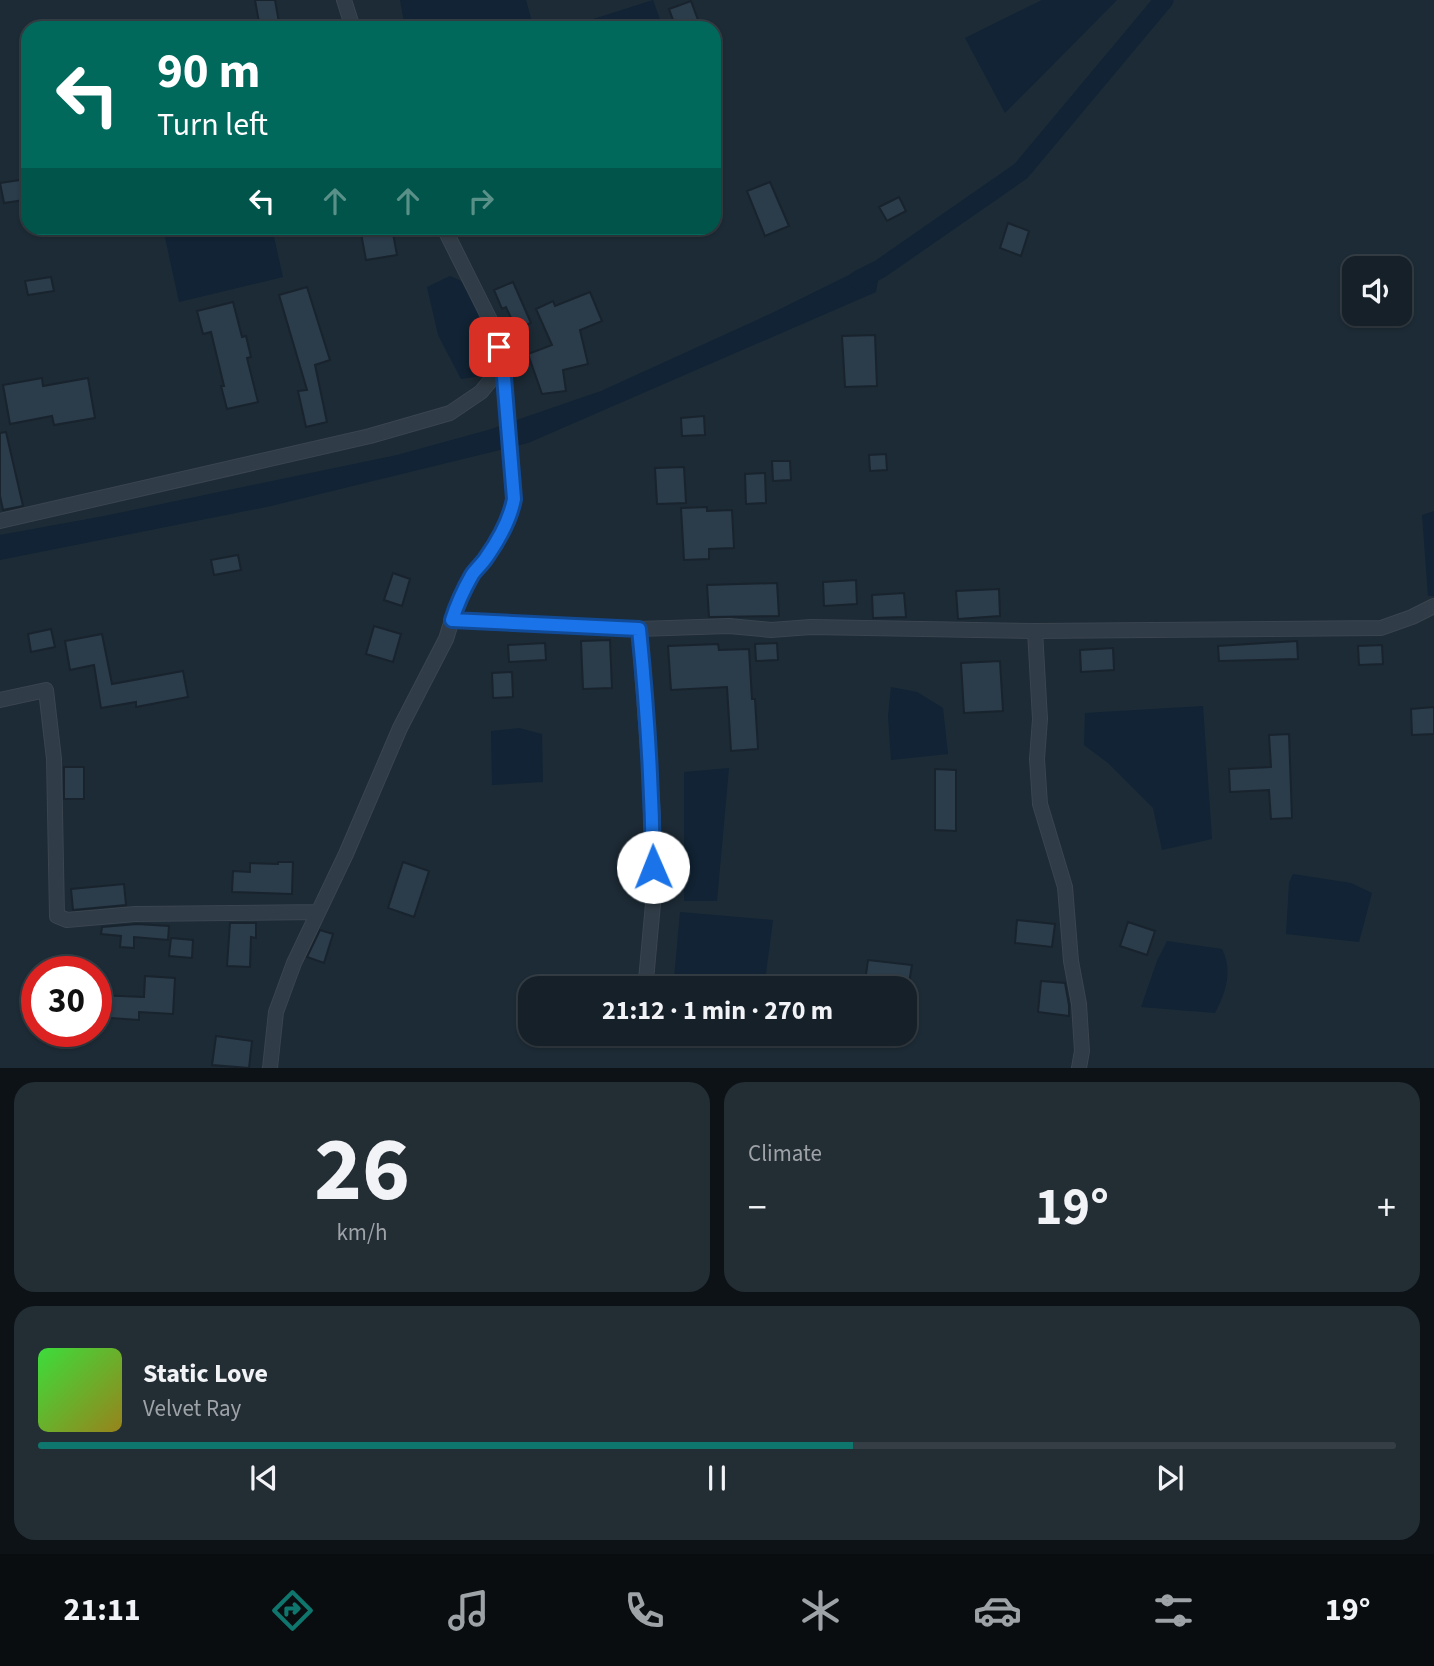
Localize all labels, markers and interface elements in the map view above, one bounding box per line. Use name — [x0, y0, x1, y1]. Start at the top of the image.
text: 90 m — [157, 37, 261, 107]
icon: left — [42, 49, 133, 140]
text: Turn left — [157, 102, 268, 148]
icon: left — [243, 182, 281, 220]
icon: ahead — [316, 182, 354, 220]
icon: ahead — [389, 182, 427, 220]
icon: right — [462, 182, 500, 220]
map controls — [1342, 256, 1412, 326]
button: sound — [1342, 256, 1412, 326]
pin — [469, 317, 529, 377]
icon: arrive — [480, 328, 518, 366]
position arrow — [616, 830, 690, 904]
speed limit sign: 30 — [21, 956, 112, 1047]
text: 21:12 · 1 min · 270 m — [602, 992, 833, 1029]
text: 26 — [314, 1106, 410, 1235]
text: Climate — [748, 1137, 822, 1170]
text: 19° — [1035, 1171, 1109, 1245]
text: − — [748, 1181, 767, 1235]
text: + — [1377, 1181, 1396, 1235]
text: km/h — [336, 1216, 388, 1249]
text: Static Love — [143, 1355, 268, 1392]
text: Velvet Ray — [143, 1392, 241, 1425]
icon: previous — [245, 1459, 283, 1497]
icon: pause — [698, 1459, 736, 1497]
icon: next — [1151, 1459, 1189, 1497]
icon: directions — [268, 1586, 317, 1635]
icon: music — [444, 1586, 493, 1635]
icon: phone — [620, 1586, 669, 1635]
icon: climate — [796, 1586, 845, 1635]
icon: car — [973, 1586, 1022, 1635]
icon: filters — [1149, 1586, 1198, 1635]
text: 21:11 — [64, 1587, 141, 1633]
text: 19° — [1325, 1587, 1370, 1633]

